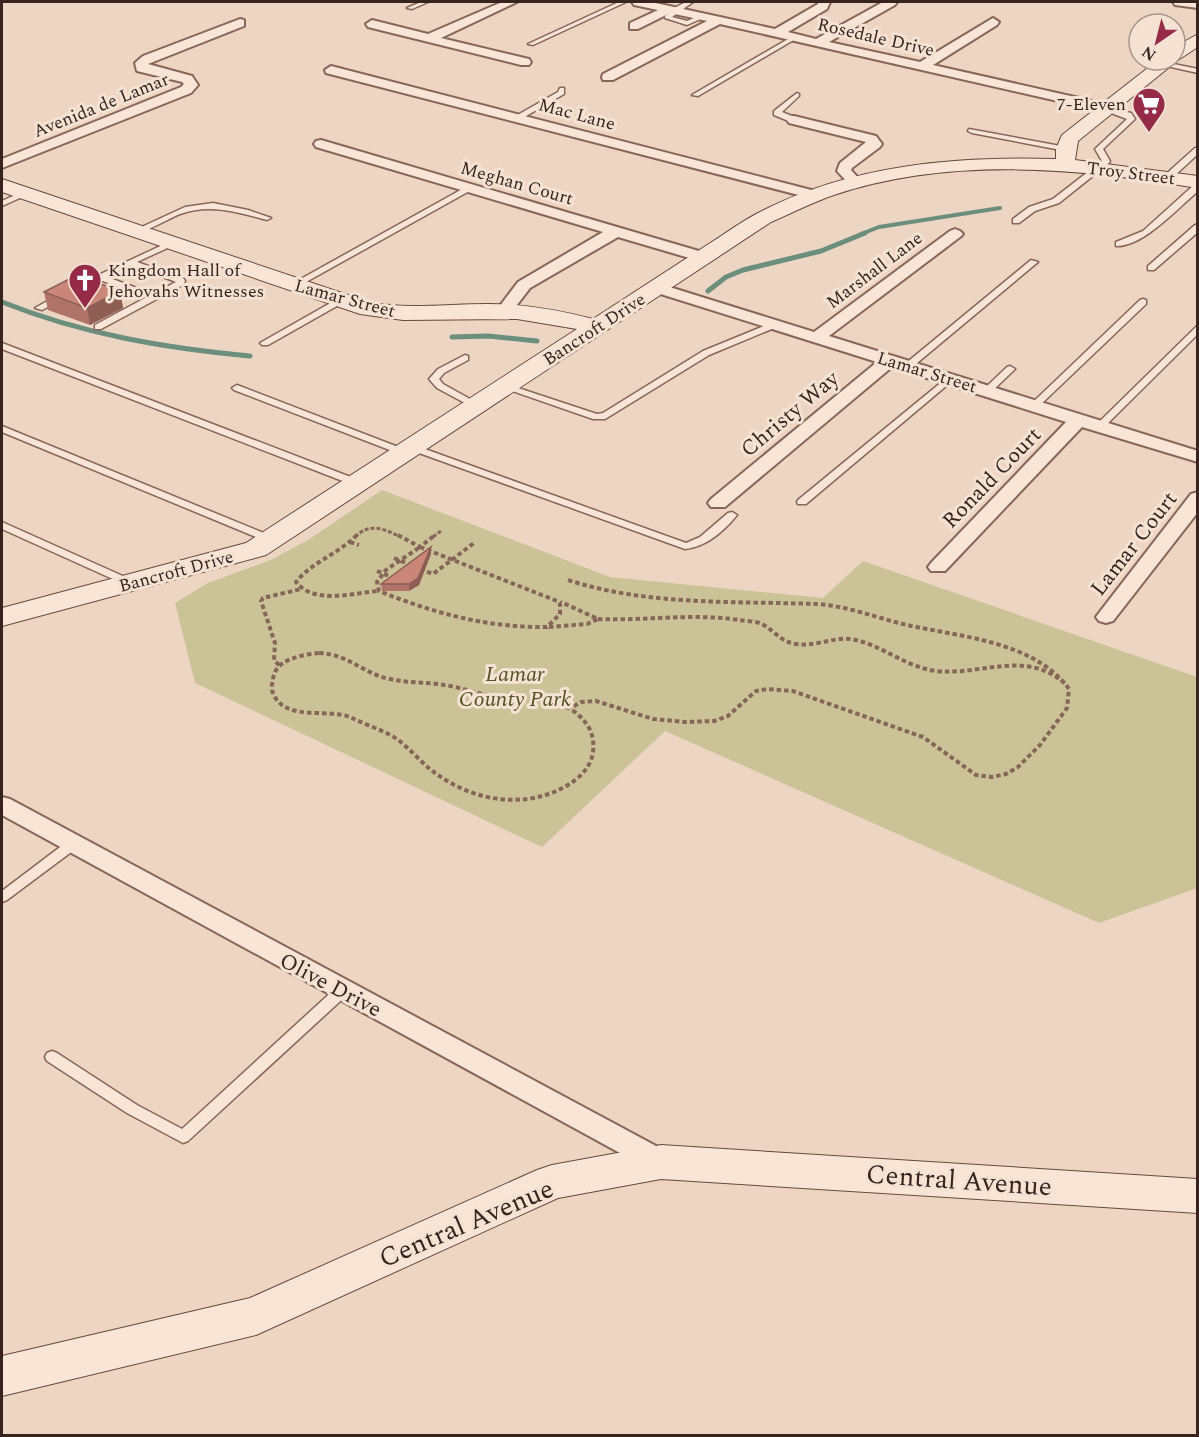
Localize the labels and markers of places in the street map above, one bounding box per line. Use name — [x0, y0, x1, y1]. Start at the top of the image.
supermarket icon: 7-Eleven — [1131, 86, 1167, 133]
place label: 7-Eleven — [1057, 91, 1126, 118]
place label: Kingdom Hall of Jehovahs Witnesses — [108, 257, 264, 305]
church icon: Kingdom Hall of Jehovahs Witnesses — [67, 262, 103, 309]

